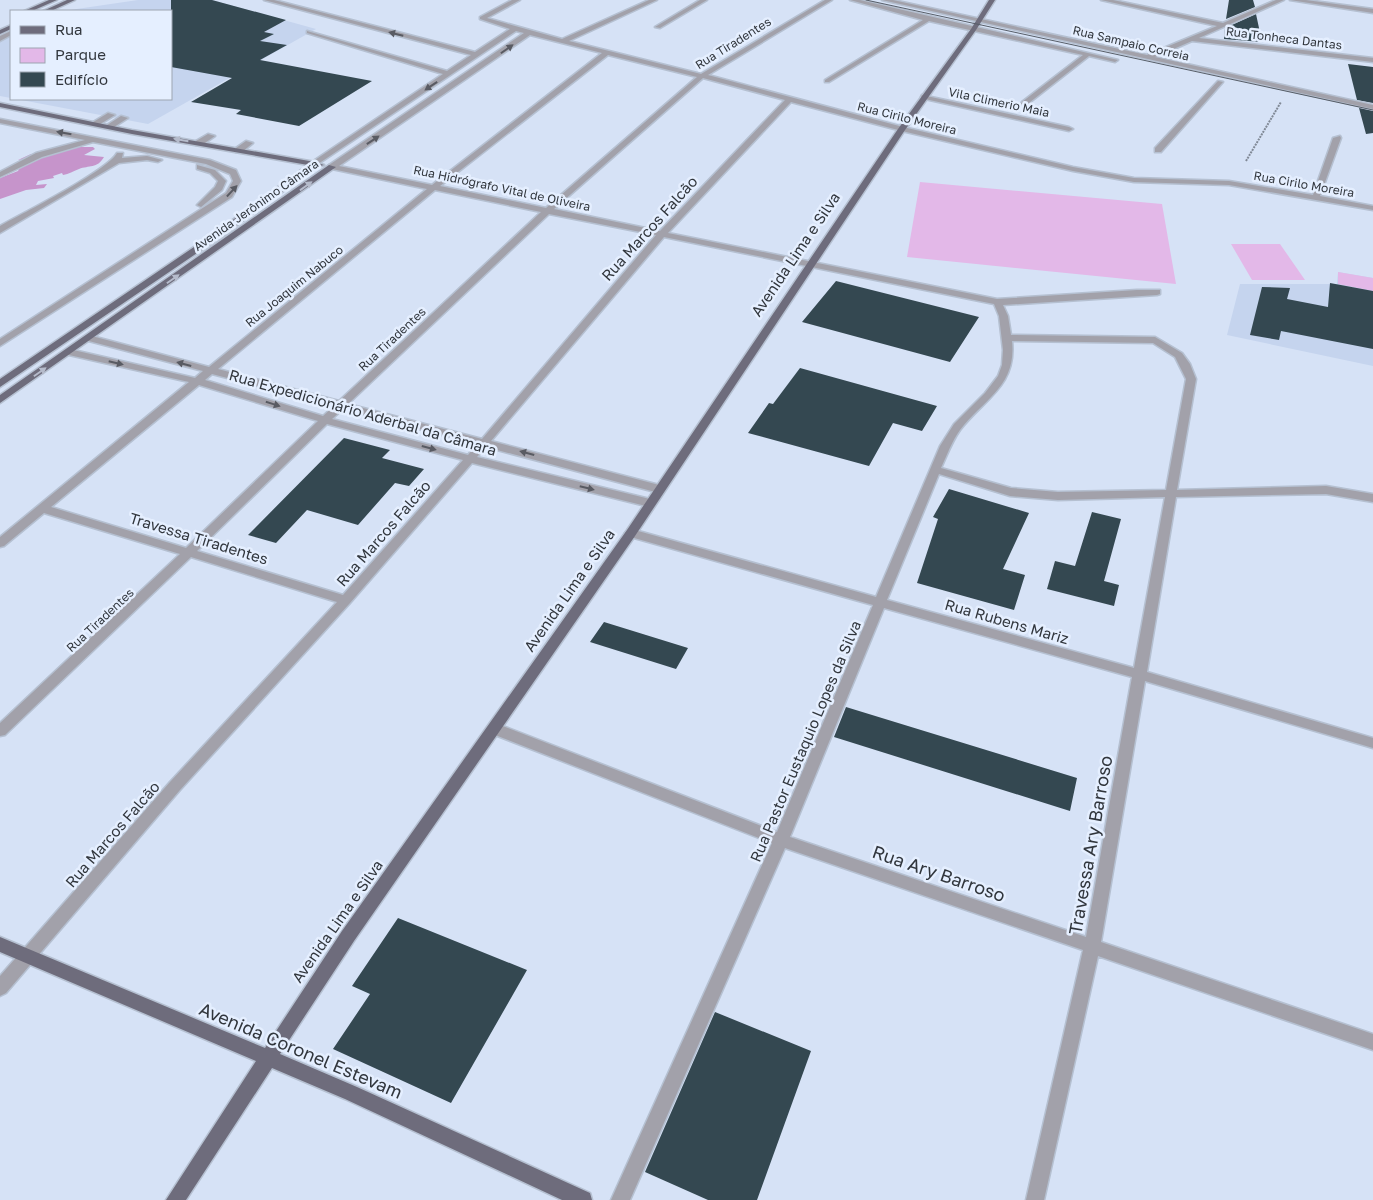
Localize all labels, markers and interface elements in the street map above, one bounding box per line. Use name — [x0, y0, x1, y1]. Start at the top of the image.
legend — [10, 10, 172, 100]
street label: Rua Tiradentes — [692, 14, 774, 72]
text: Rua — [55, 20, 82, 38]
street label: Rua Sampaio Correia — [1071, 22, 1191, 64]
street label: Rua Tonheca Dantas — [1225, 23, 1343, 53]
one-way arrow — [388, 30, 403, 38]
one-way arrow — [501, 44, 514, 54]
text: Parque — [55, 45, 106, 63]
text: Edifício — [55, 70, 108, 88]
one-way arrow — [424, 82, 437, 91]
street label: Vila Climerio Maia — [947, 84, 1051, 120]
street label: Rua Cirilo Moreira — [856, 98, 958, 138]
one-way arrow — [55, 129, 71, 137]
one-way arrow — [366, 135, 379, 145]
one-way arrow — [172, 136, 188, 144]
street label: Avenida Jerônimo Câmara — [191, 156, 321, 254]
street label: Rua Hidrógrafo Vital de Oliveira — [412, 162, 592, 214]
street label: Rua Cirilo Moreira — [1253, 168, 1355, 200]
street label: Rua Marcos Falcão — [597, 172, 701, 284]
one-way arrow — [299, 180, 312, 191]
one-way arrow — [226, 185, 238, 197]
street label: Avenida Lima e Silva — [747, 189, 843, 319]
street label: Rua Joaquim Nabuco — [242, 242, 346, 330]
one-way arrow — [166, 274, 180, 284]
street label: Rua Tiradentes — [355, 304, 429, 374]
one-way arrow — [109, 359, 125, 367]
one-way arrow — [176, 359, 191, 367]
street label: Rua Expedicionário Aderbal da Câmara — [227, 365, 499, 459]
one-way arrow — [33, 367, 47, 377]
one-way arrow — [266, 400, 281, 408]
one-way arrow — [422, 444, 437, 452]
one-way arrow — [520, 449, 535, 457]
street label: Rua Marcos Falcão — [332, 476, 434, 590]
one-way arrow — [580, 484, 595, 492]
street label: Travessa Tiradentes — [128, 508, 270, 568]
street label: Avenida Lima e Silva — [520, 525, 618, 655]
street label: Rua Tiradentes — [63, 585, 137, 655]
street label: Rua Rubens Mariz — [943, 595, 1071, 647]
street label: Rua Pastor Eustaquio Lopes da Silva — [746, 618, 864, 864]
street label: Travessa Ary Barroso — [1063, 754, 1117, 936]
street label: Rua Marcos Falcão — [61, 777, 163, 891]
street label: Rua Ary Barroso — [870, 840, 1008, 906]
street label: Avenida Lima e Silva — [288, 856, 386, 986]
street label: Avenida Coronel Estevam — [196, 997, 406, 1103]

